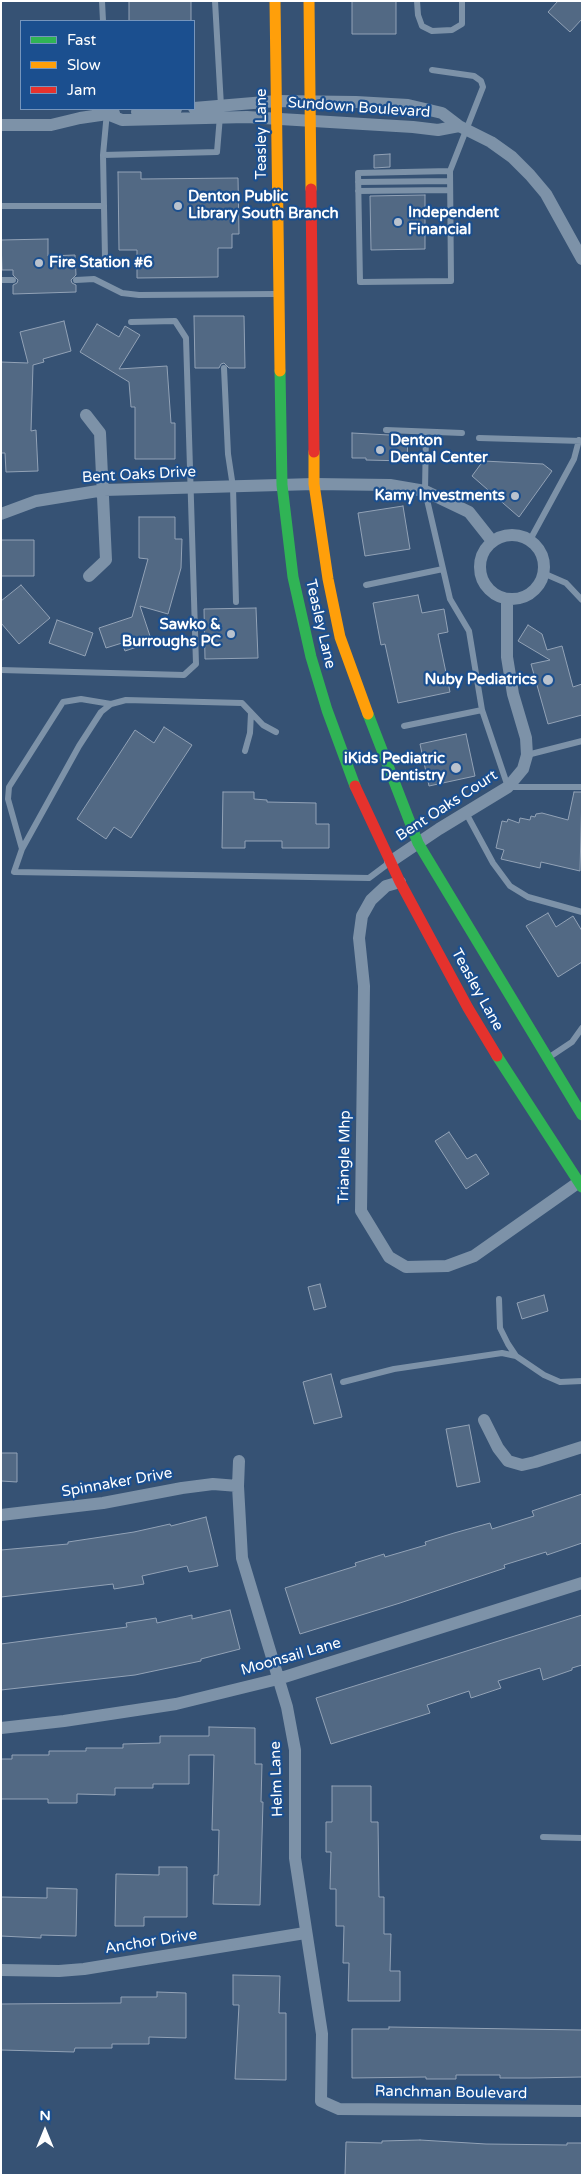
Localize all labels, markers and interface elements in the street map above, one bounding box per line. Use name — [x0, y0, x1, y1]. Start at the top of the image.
legend — [20, 20, 195, 110]
text: Fast — [67, 31, 96, 49]
text: Slow — [67, 56, 101, 74]
text: Jam — [67, 81, 96, 99]
street label: Teasley Lane — [253, 88, 271, 180]
street label: Sundown Boulevard — [287, 94, 431, 122]
place label: Denton Public Library South Branch — [188, 188, 339, 223]
marker: Denton Public Library South Branch — [172, 200, 184, 212]
place label: Independent Financial — [408, 204, 499, 239]
marker: Independent Financial — [392, 216, 404, 228]
place label: Fire Station #6 — [49, 254, 153, 272]
marker: Fire Station #6 — [33, 257, 45, 269]
place label: Denton Dental Center — [390, 432, 488, 467]
marker: Denton Dental Center — [374, 444, 386, 456]
street label: Bent Oaks Drive — [82, 463, 196, 487]
place label: Kamy Investments — [374, 487, 505, 505]
marker: Kamy Investments — [509, 490, 521, 502]
street label: Teasley Lane — [301, 578, 339, 670]
place label: Sawko & Burroughs PC — [122, 616, 221, 651]
marker: Sawko & Burroughs PC — [225, 628, 237, 640]
place label: Nuby Pediatrics — [424, 671, 537, 689]
marker: Nuby Pediatrics — [541, 673, 555, 687]
place label: iKids Pediatric Dentistry — [344, 750, 445, 785]
marker: iKids Pediatric Dentistry — [449, 761, 463, 775]
street label: Bent Oaks Court — [393, 767, 501, 845]
street label: Teasley Lane — [447, 946, 507, 1034]
street label: Triangle Mhp — [335, 1110, 355, 1204]
street label: Spinnaker Drive — [60, 1464, 174, 1502]
street label: Moonsail Lane — [239, 1634, 343, 1680]
street label: Helm Lane — [267, 1741, 287, 1817]
street label: Anchor Drive — [104, 1926, 198, 1958]
street label: Ranchman Boulevard — [375, 2083, 527, 2103]
north arrow — [20, 2106, 70, 2156]
text: N — [39, 2107, 51, 2124]

